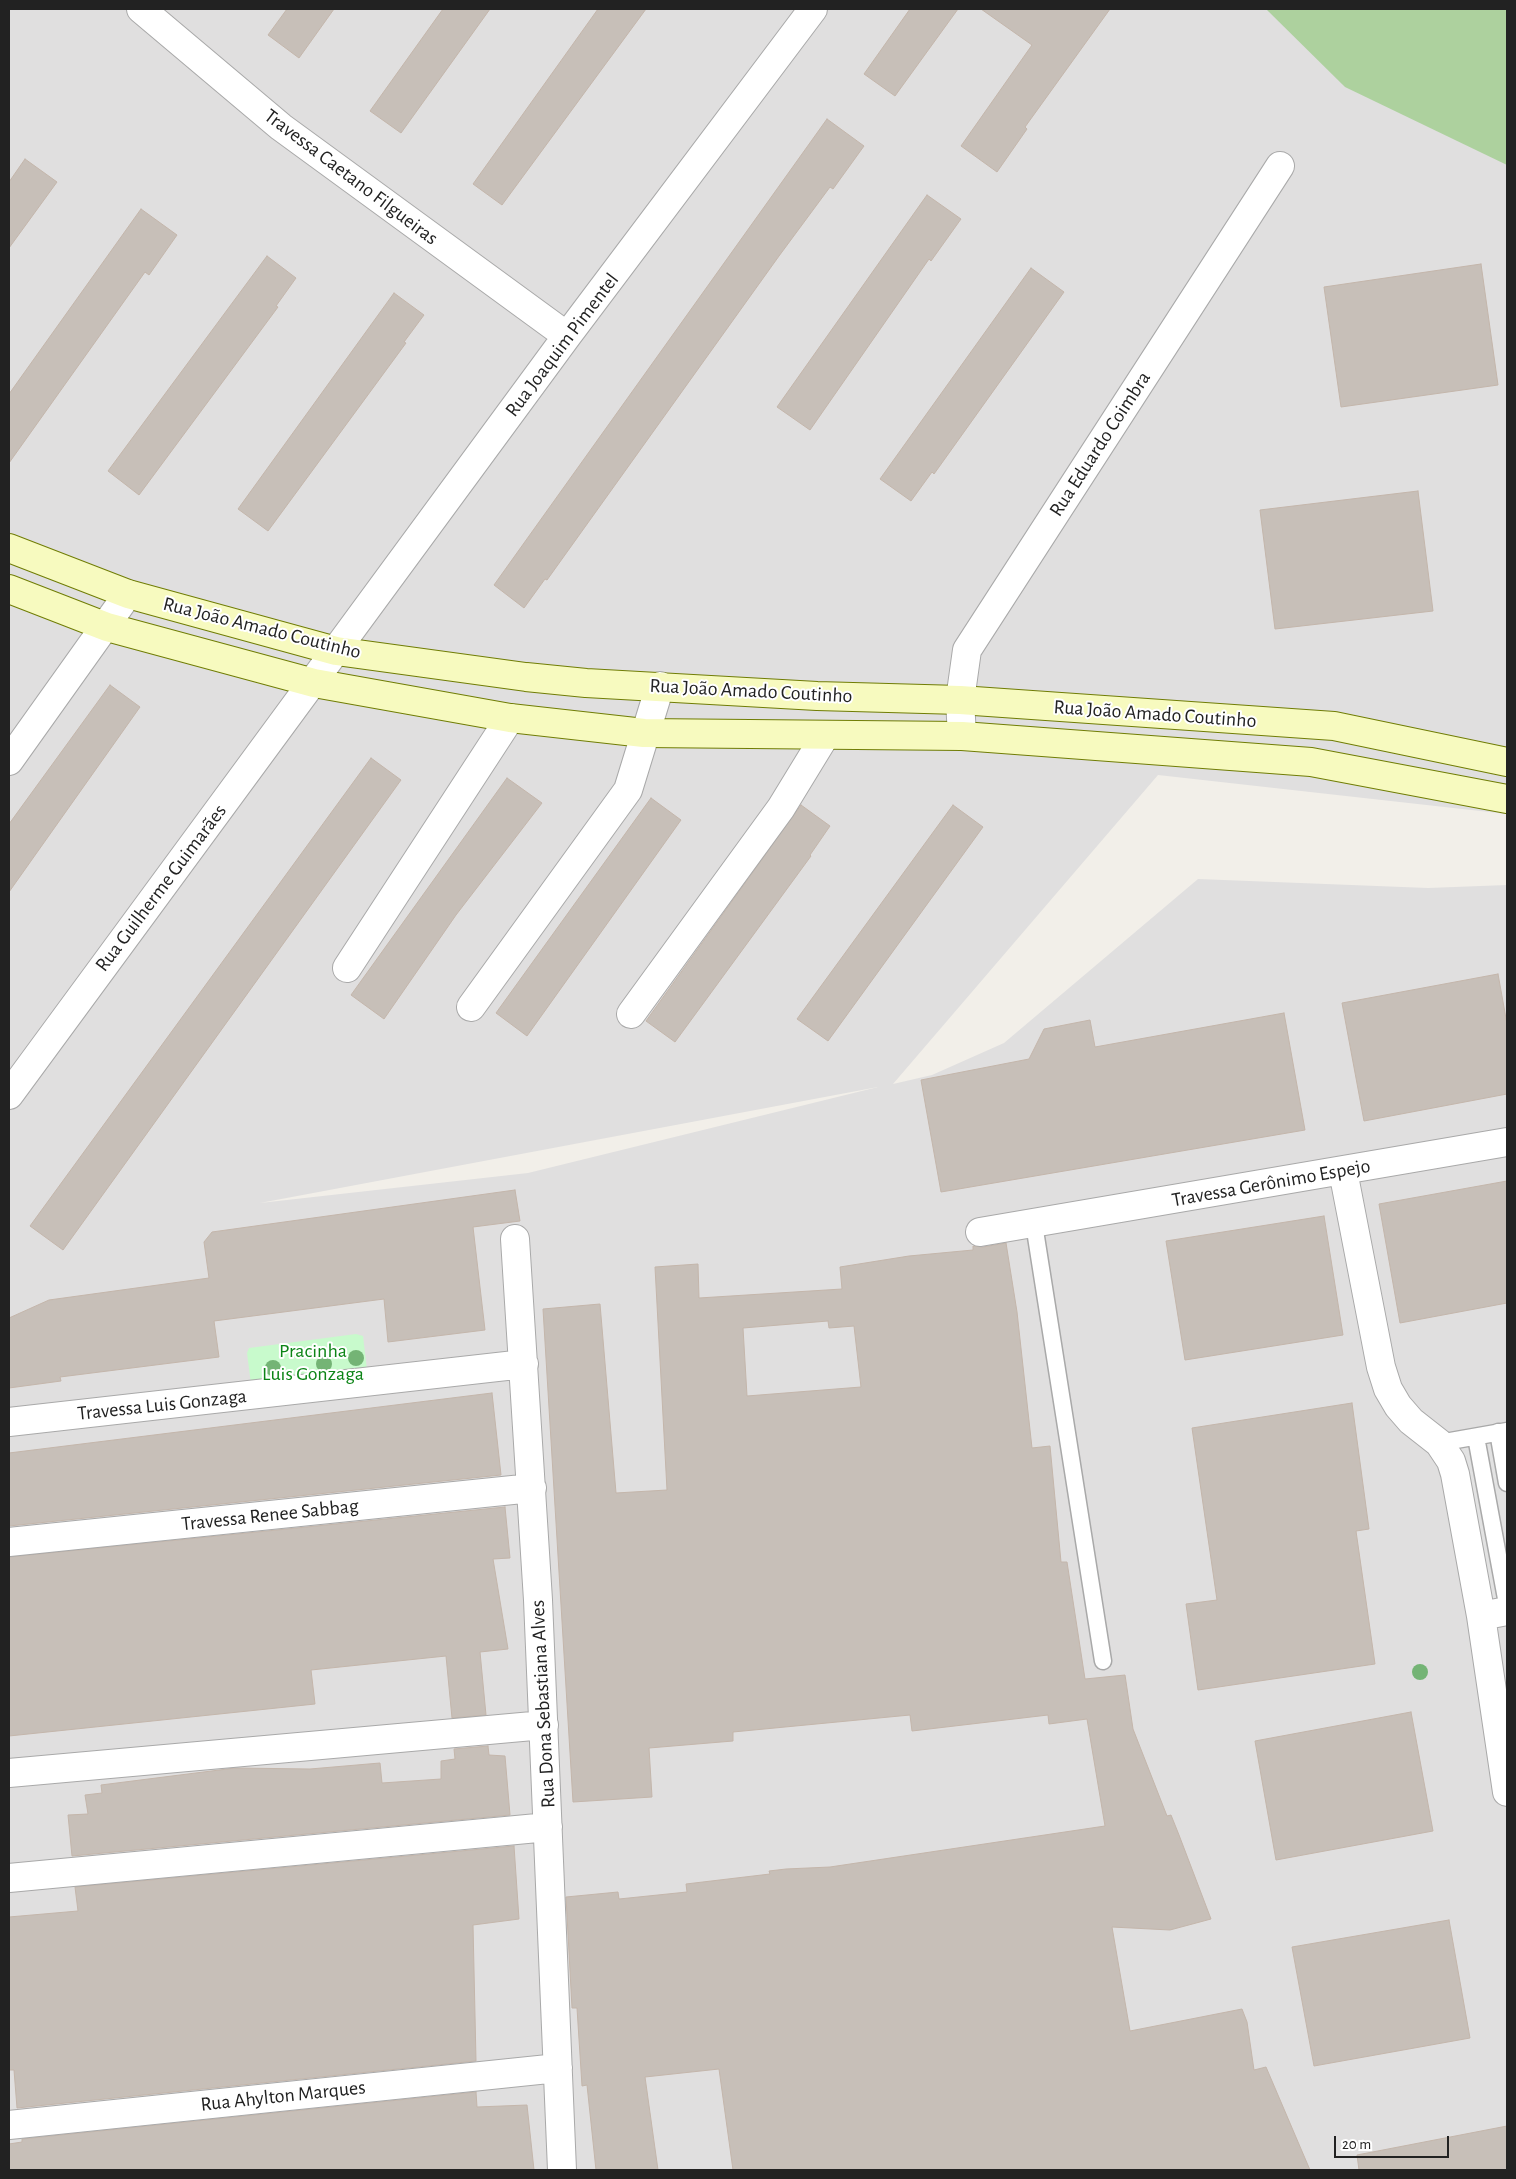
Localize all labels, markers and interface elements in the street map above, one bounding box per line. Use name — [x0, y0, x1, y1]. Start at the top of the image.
street label: Travessa Caetano Filgueiras — [259, 104, 443, 250]
street label: Rua Joaquim Pimentel — [500, 268, 624, 422]
street label: Rua Eduardo Coimbra — [1044, 367, 1156, 521]
street label: Rua João Amado Coutinho — [160, 592, 364, 664]
street label: Rua João Amado Coutinho — [649, 674, 853, 708]
street label: Rua João Amado Coutinho — [1053, 695, 1257, 733]
street label: Rua Guilherme Guimarães — [90, 800, 232, 976]
street label: Travessa Gerônimo Espejo — [1170, 1154, 1372, 1212]
park label: Pracinha Luis Gonzaga — [262, 1339, 364, 1386]
street label: Travessa Luis Gonzaga — [76, 1384, 248, 1426]
street label: Travessa Renee Sabbag — [180, 1494, 360, 1536]
street label: Rua Dona Sebastiana Alves — [526, 1599, 560, 1809]
street label: Rua Ahylton Marques — [199, 2075, 367, 2117]
scale bar — [1336, 2126, 1451, 2158]
text: 20 m — [1342, 2137, 1371, 2152]

